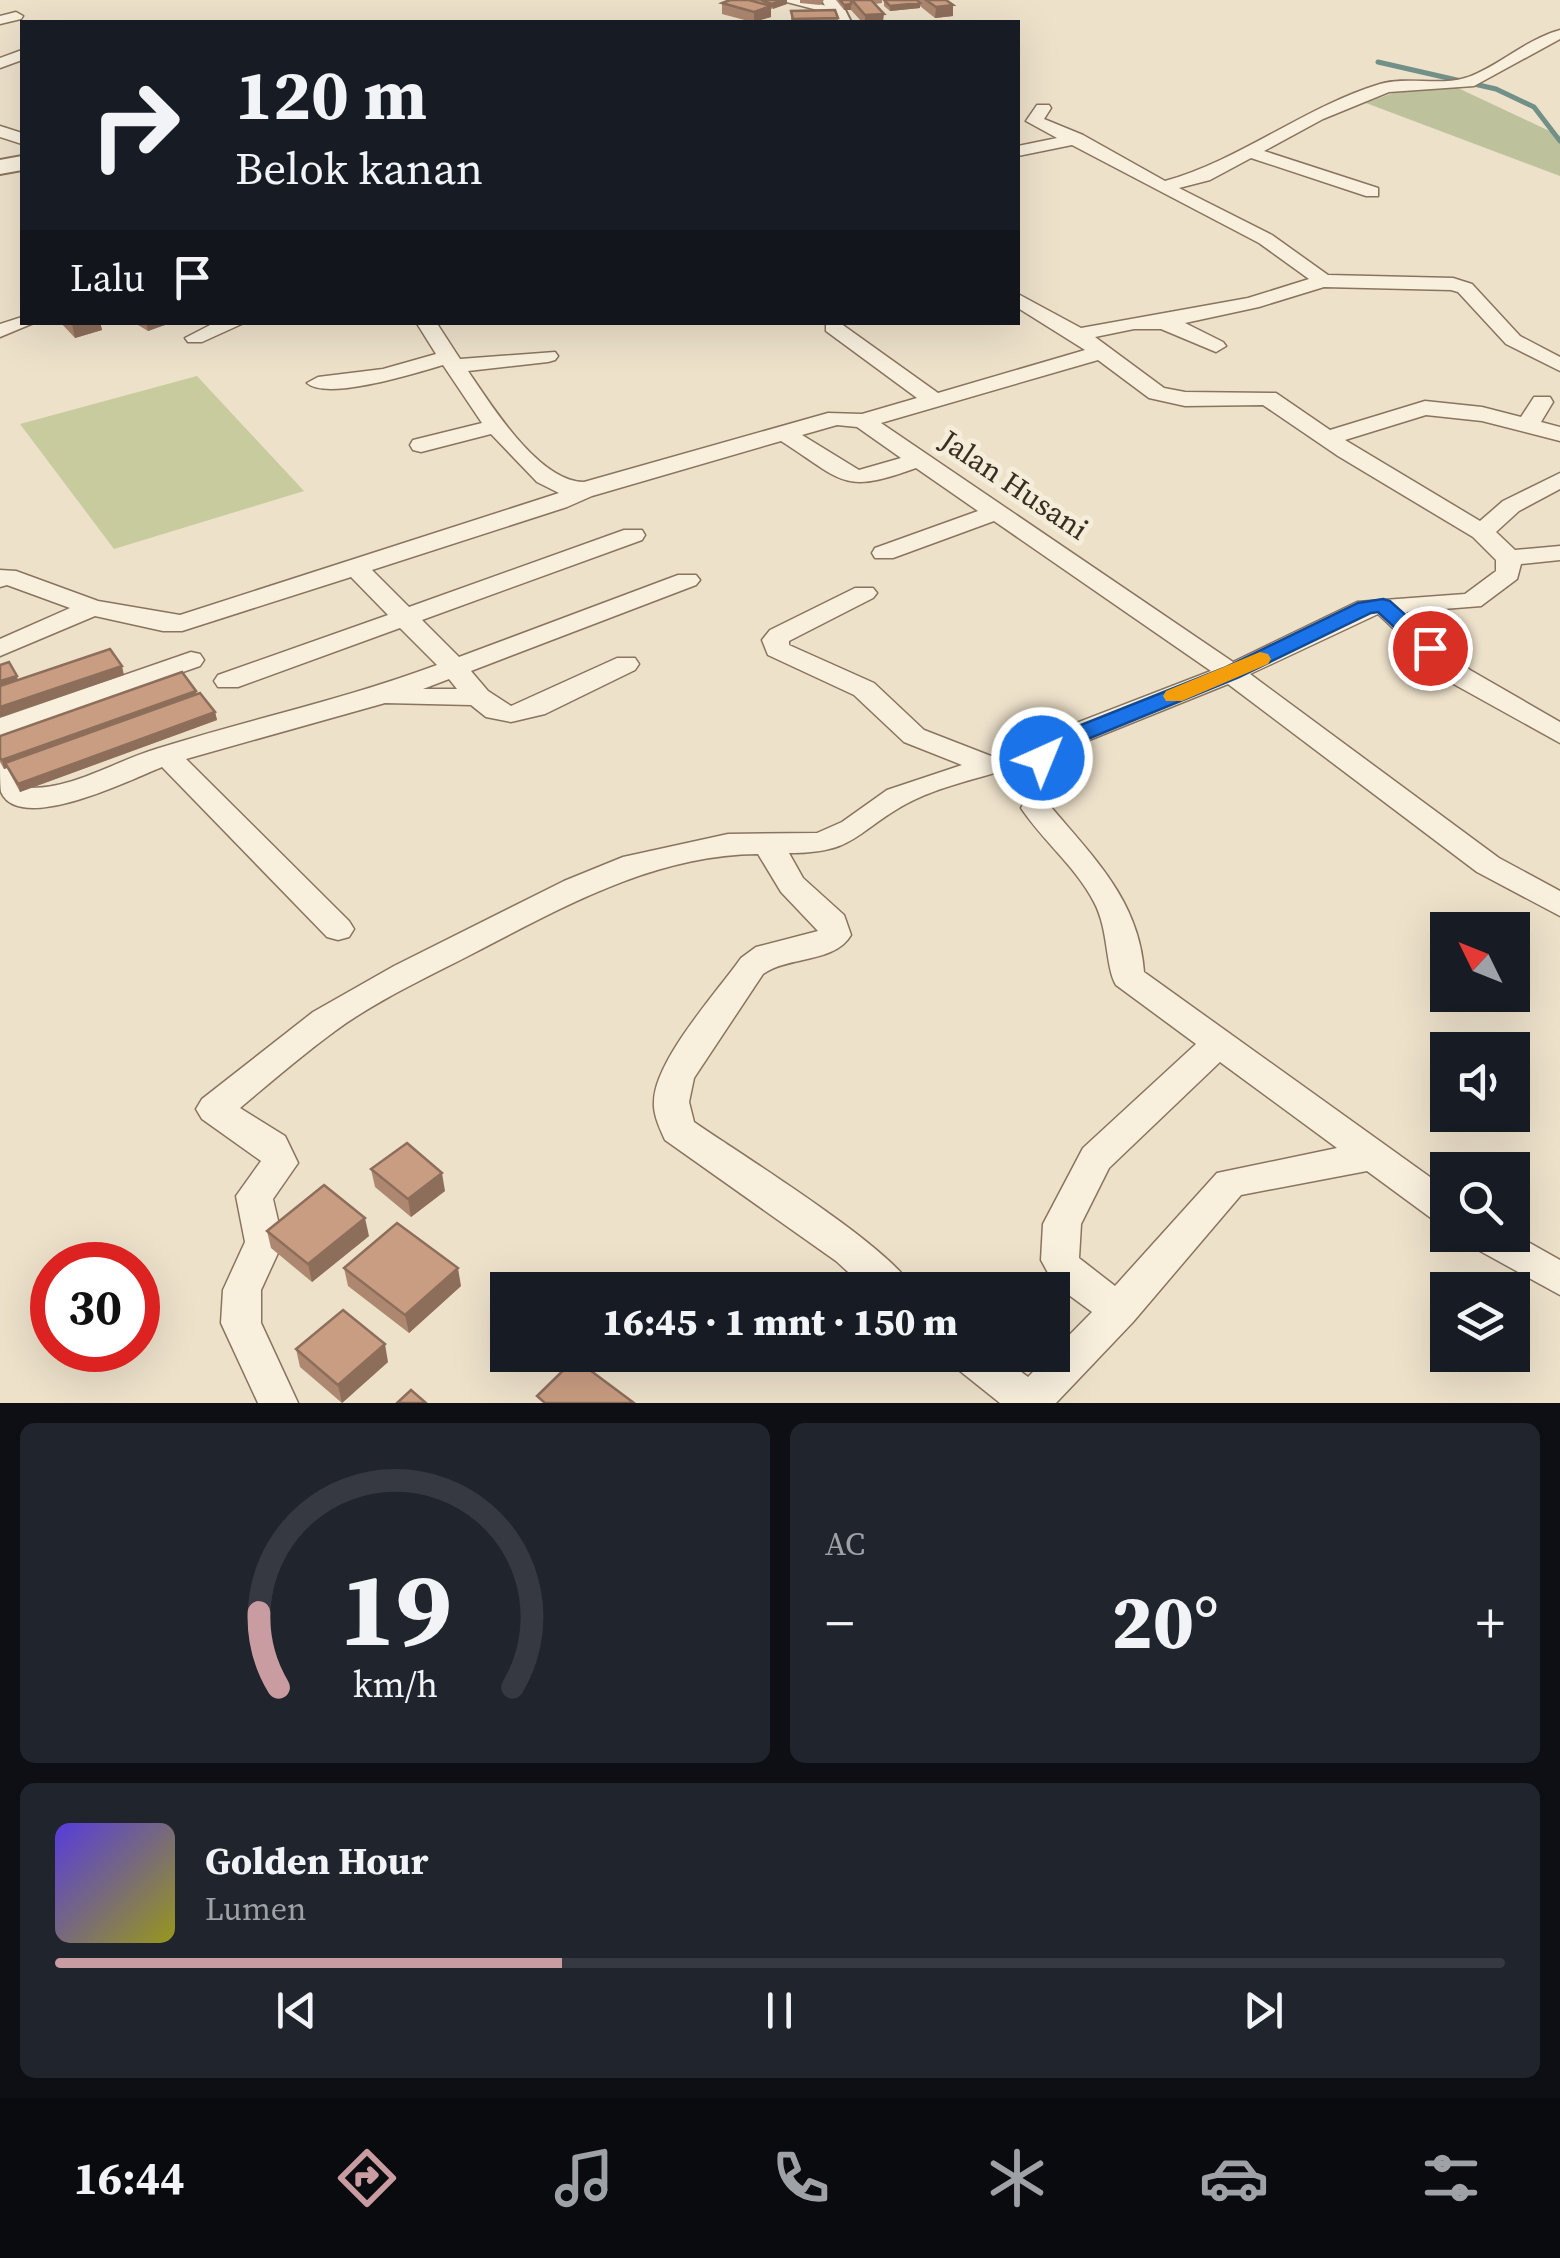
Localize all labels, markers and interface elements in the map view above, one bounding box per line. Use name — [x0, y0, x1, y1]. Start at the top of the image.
text: 120 m — [235, 46, 427, 142]
icon: right — [70, 60, 200, 190]
text: Belok kanan — [235, 137, 483, 199]
icon: arrive — [165, 250, 220, 305]
text: Lalu — [70, 252, 145, 304]
street label: Jalan Husani — [931, 419, 1096, 549]
pin — [1388, 606, 1473, 691]
icon: arrive — [1403, 621, 1458, 676]
position arrow — [990, 706, 1094, 810]
north arrow — [1430, 912, 1530, 1012]
map controls — [1430, 912, 1530, 1372]
button: sound — [1430, 1032, 1530, 1132]
button: search — [1430, 1152, 1530, 1252]
speed limit sign: 30 — [30, 1242, 160, 1372]
button: layers — [1430, 1272, 1530, 1372]
text: 16:45 · 1 mnt · 150 m — [602, 1296, 958, 1348]
text: AC — [825, 1522, 865, 1566]
text: 19 — [339, 1537, 451, 1680]
text: 20° — [1111, 1570, 1219, 1673]
text: − — [825, 1585, 854, 1660]
text: + — [1476, 1585, 1505, 1660]
text: km/h — [352, 1660, 438, 1709]
text: Golden Hour — [205, 1835, 428, 1887]
text: Lumen — [205, 1887, 307, 1931]
icon: previous — [269, 1983, 324, 2038]
icon: pause — [752, 1983, 807, 2038]
icon: next — [1236, 1983, 1291, 2038]
icon: directions — [332, 2143, 402, 2213]
icon: music — [549, 2143, 619, 2213]
icon: phone — [766, 2143, 836, 2213]
icon: climate — [982, 2143, 1052, 2213]
icon: car — [1199, 2143, 1269, 2213]
icon: filters — [1416, 2143, 1486, 2213]
text: 16:44 — [73, 2147, 185, 2209]

